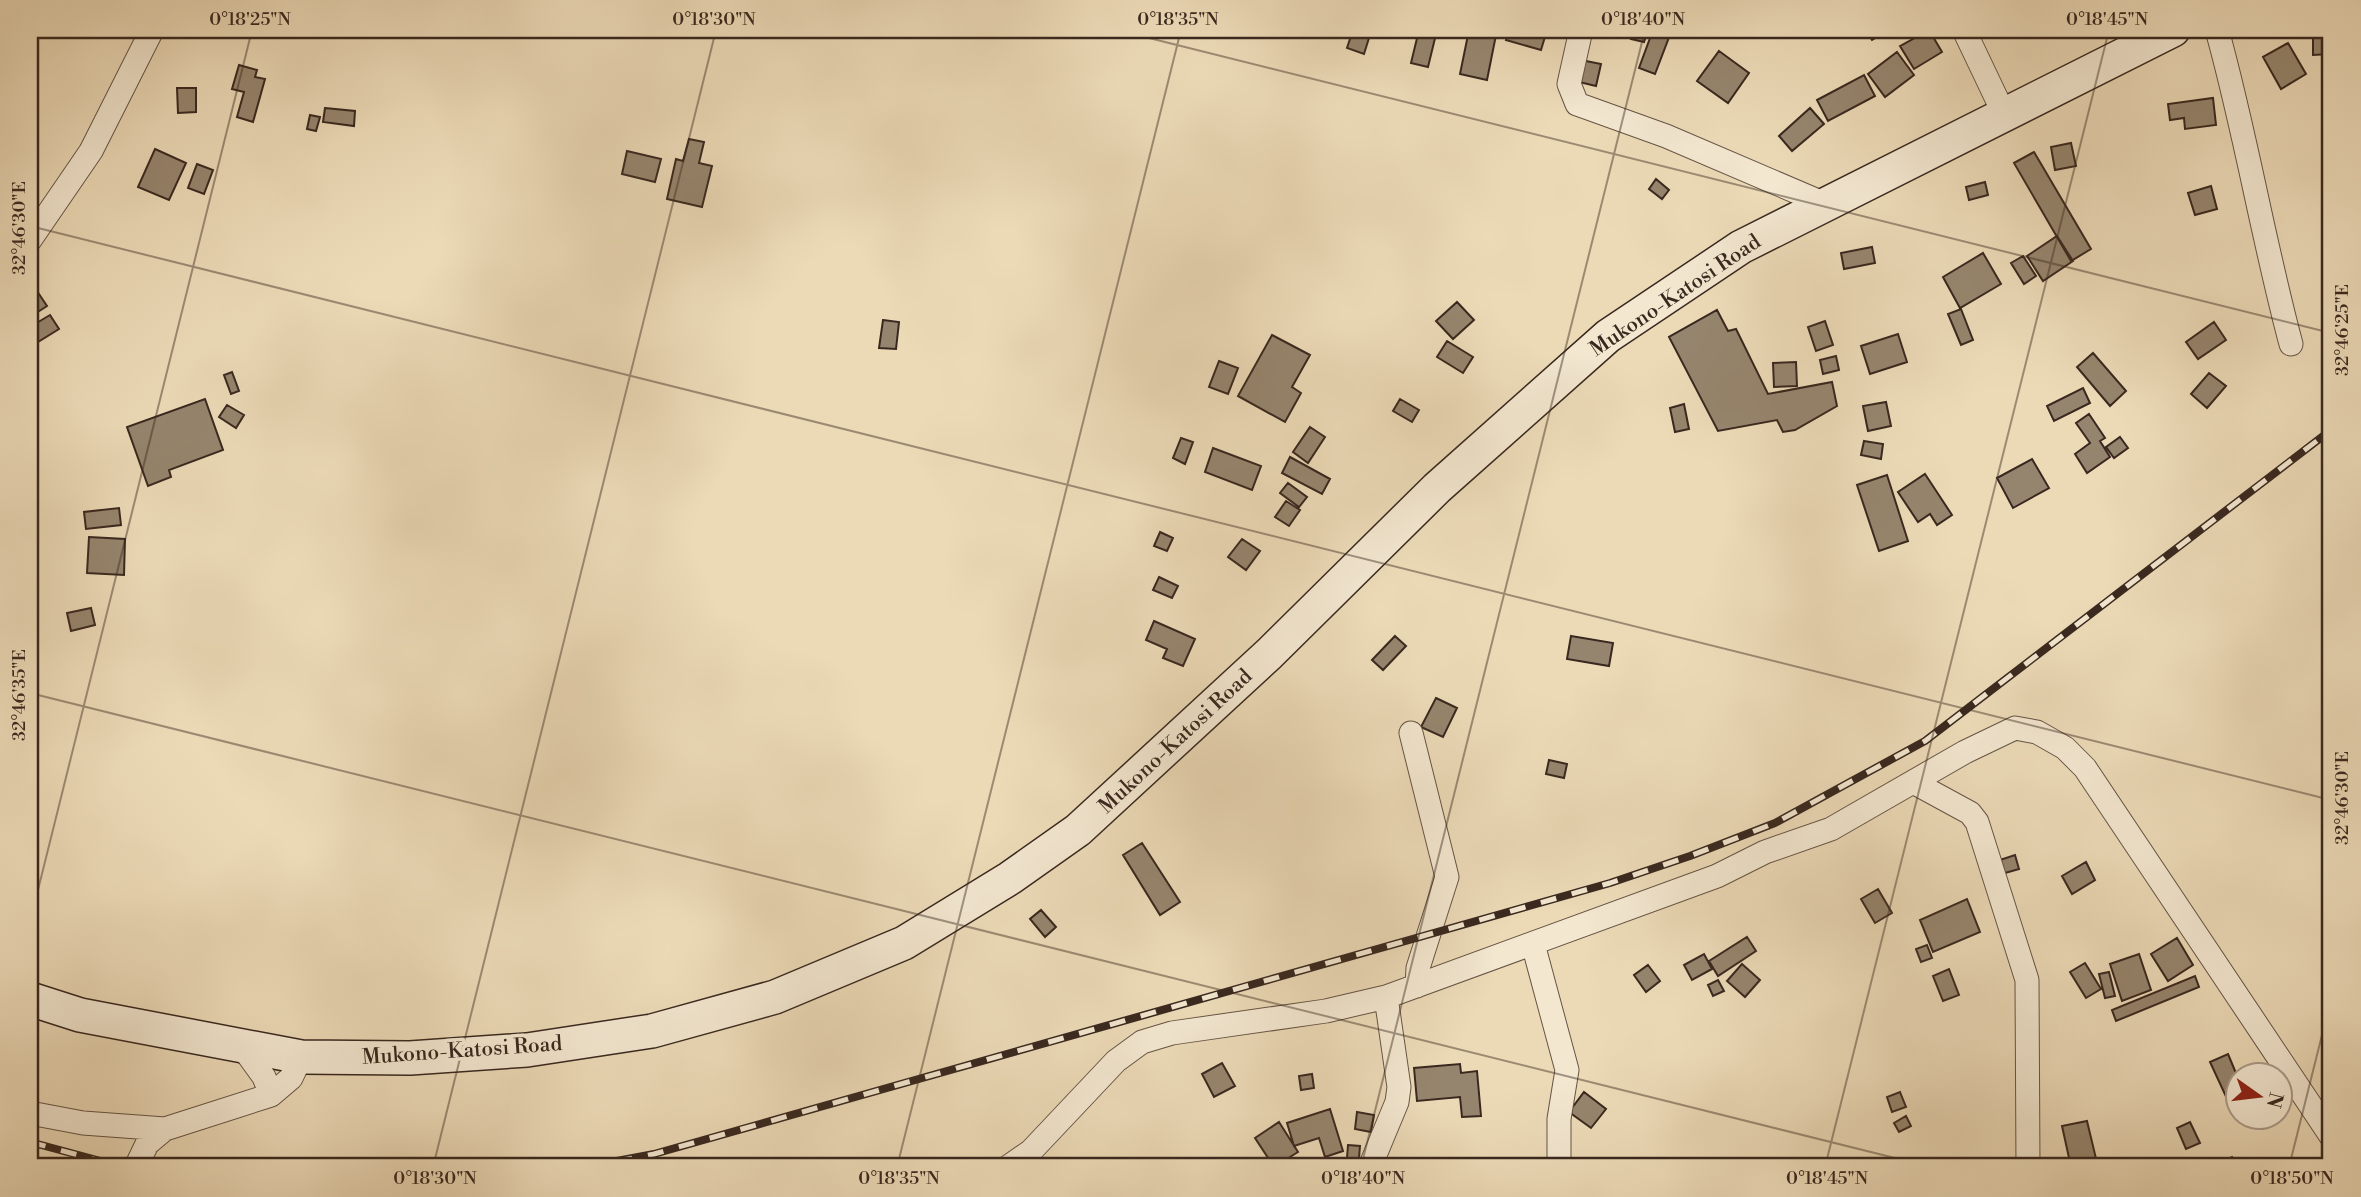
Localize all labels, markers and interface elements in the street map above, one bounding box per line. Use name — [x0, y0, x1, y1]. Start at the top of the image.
text: 0°18'25"N — [209, 8, 291, 31]
text: 0°18'30"N — [672, 8, 756, 31]
text: 0°18'35"N — [1137, 8, 1219, 31]
text: 0°18'40"N — [1601, 8, 1686, 31]
text: 0°18'45"N — [2066, 8, 2149, 31]
text: 32°46'30"E — [8, 181, 31, 275]
street label: Mukono-Katosi Road — [1585, 229, 1766, 363]
text: 32°46'25"E — [2331, 284, 2354, 376]
text: 32°46'35"E — [8, 649, 31, 741]
street label: Mukono-Katosi Road — [1093, 664, 1258, 820]
text: 32°46'30"E — [2331, 751, 2354, 845]
street label: Mukono-Katosi Road — [361, 1031, 563, 1071]
north arrow — [2224, 1060, 2294, 1130]
text: N — [2261, 1090, 2288, 1110]
text: 0°18'30"N — [393, 1167, 477, 1190]
text: 0°18'35"N — [858, 1167, 940, 1190]
text: 0°18'40"N — [1321, 1167, 1406, 1190]
text: 0°18'45"N — [1786, 1167, 1869, 1190]
text: 0°18'50"N — [2250, 1167, 2334, 1190]

